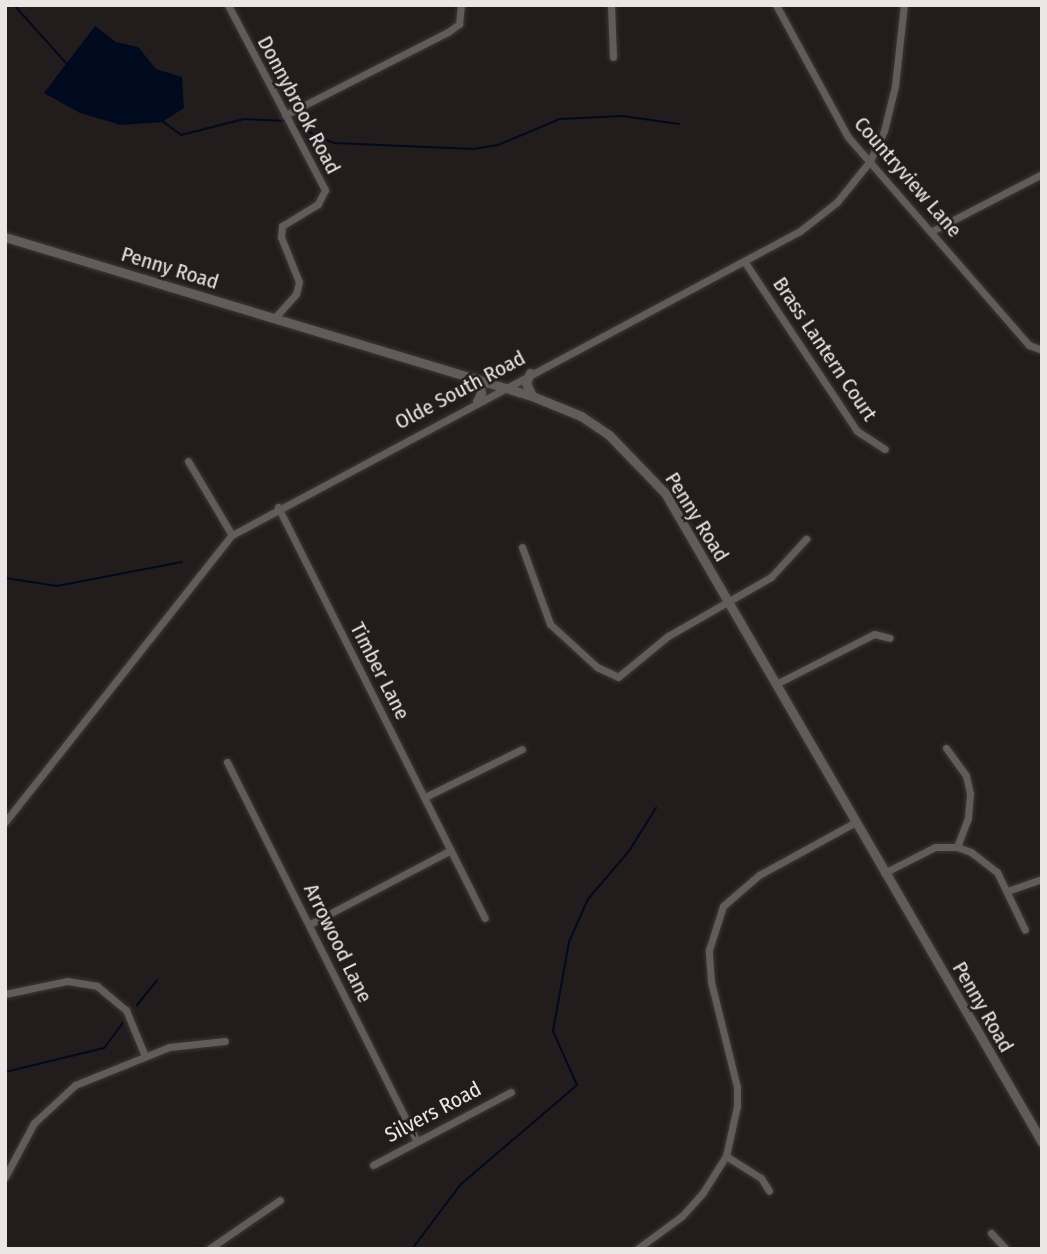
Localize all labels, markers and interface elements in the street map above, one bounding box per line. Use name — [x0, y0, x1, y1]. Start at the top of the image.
street label: Donnybrook Road — [252, 32, 346, 178]
street label: Countryview Lane — [849, 112, 967, 242]
street label: Penny Road — [118, 241, 222, 295]
street label: Brass Lantern Court — [768, 272, 882, 426]
street label: Olde South Road — [390, 345, 530, 435]
street label: Penny Road — [660, 468, 734, 566]
street label: Timber Lane — [345, 618, 415, 724]
street label: Arrowood Lane — [298, 879, 378, 1007]
street label: Penny Road — [947, 957, 1019, 1057]
street label: Silvers Road — [381, 1076, 485, 1148]

